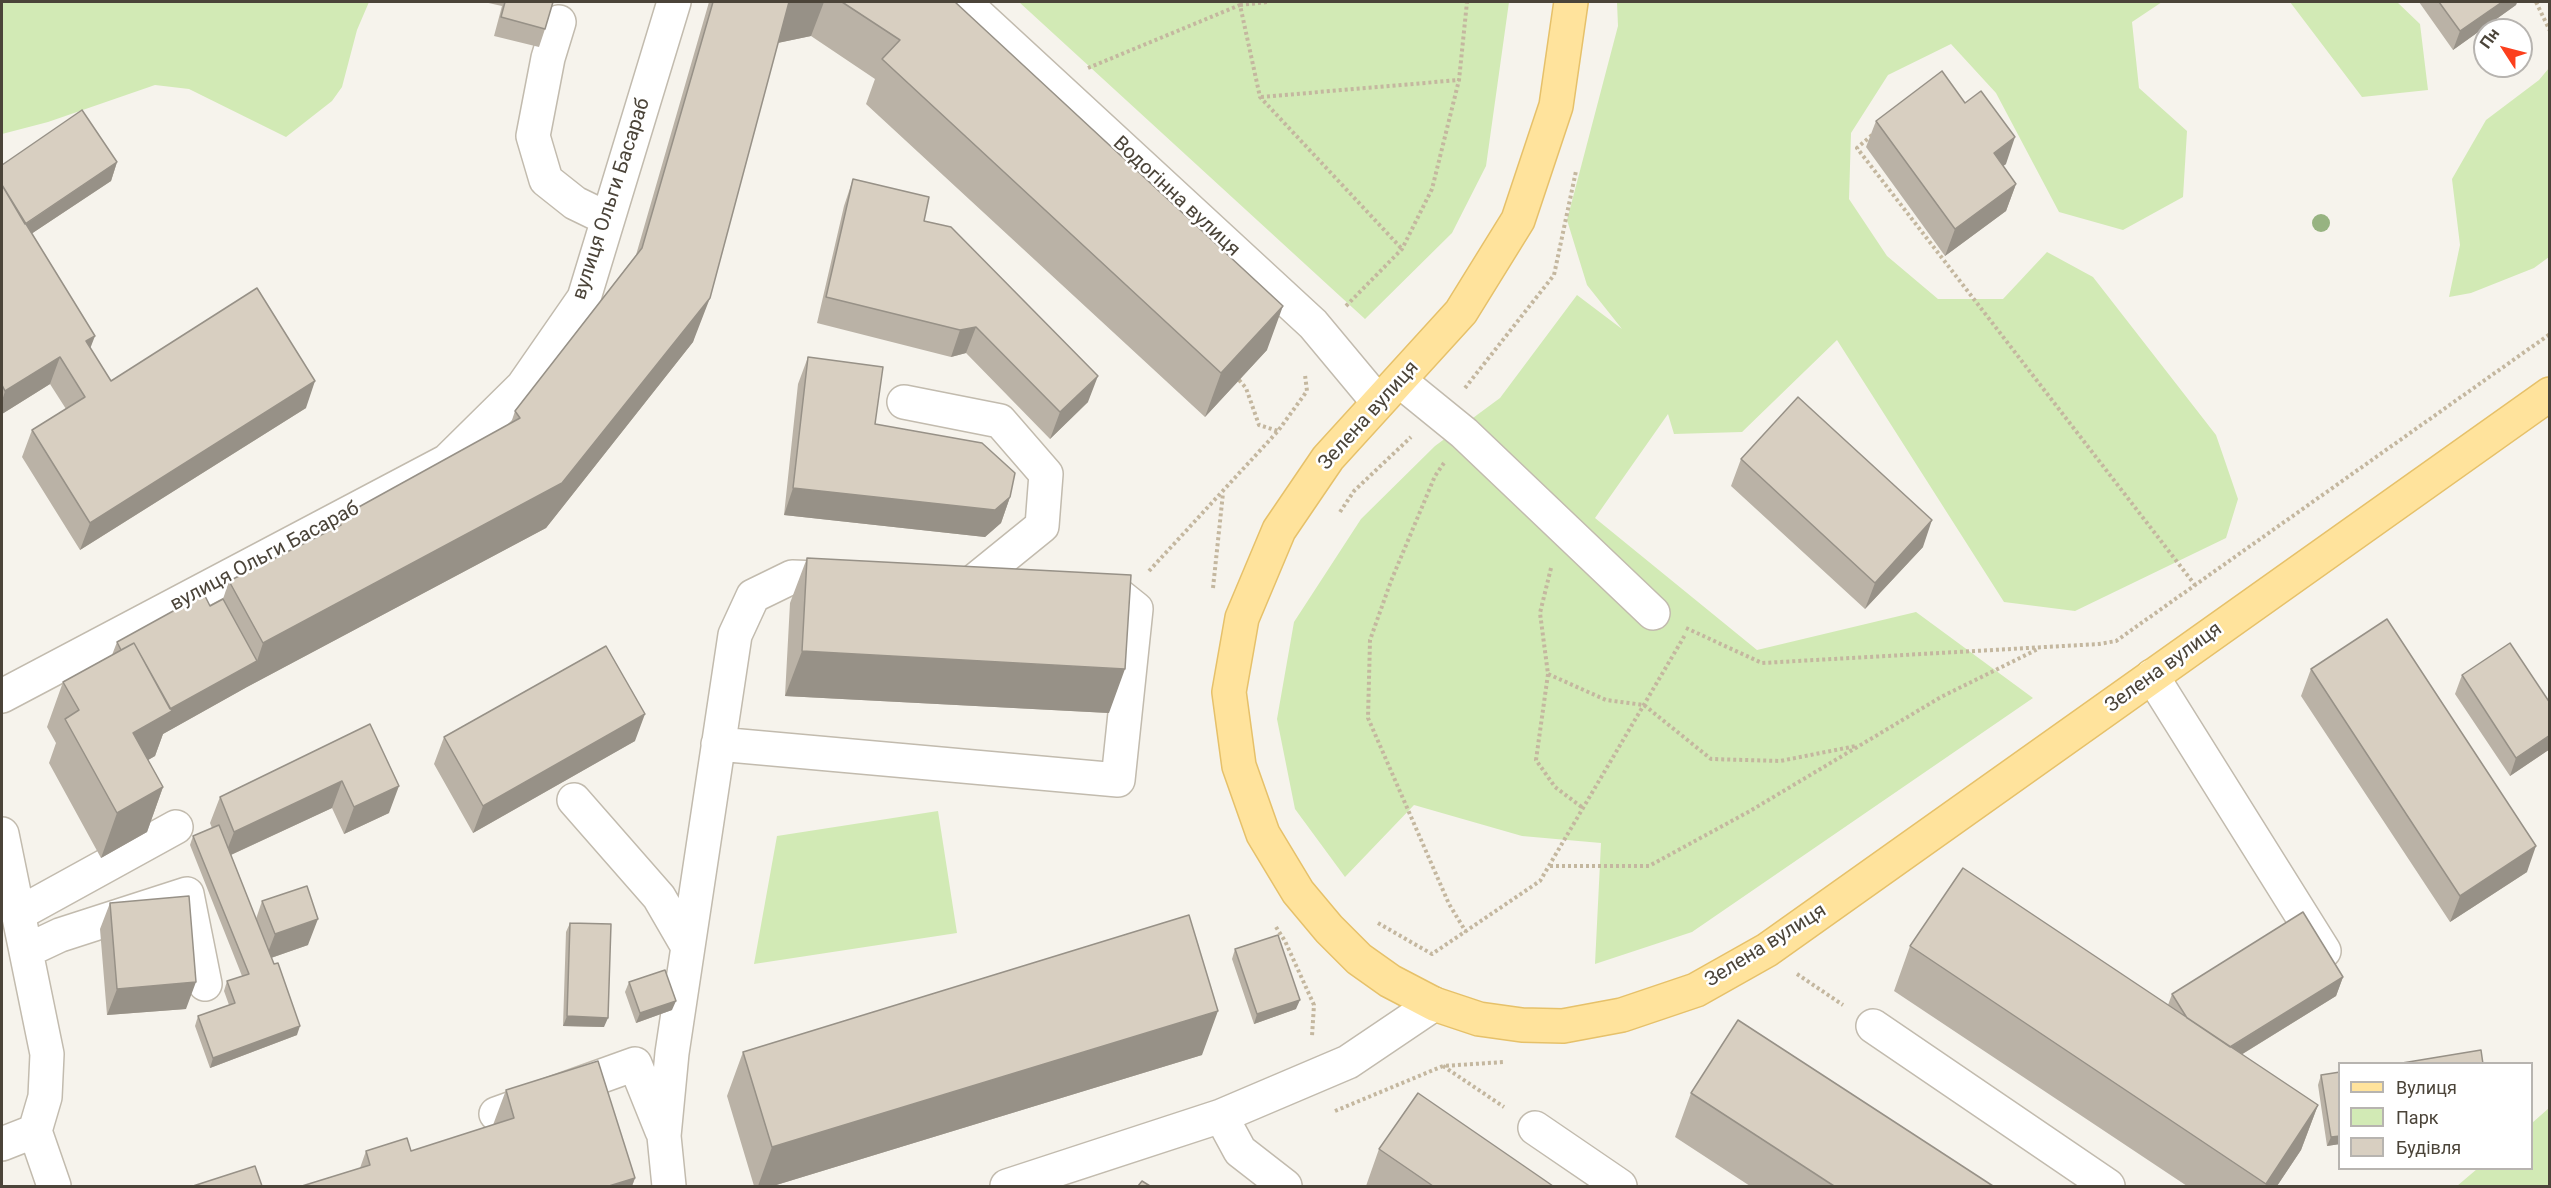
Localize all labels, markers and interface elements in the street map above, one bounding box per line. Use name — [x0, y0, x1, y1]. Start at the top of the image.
north arrow — [2473, 18, 2533, 78]
text: Пн — [2476, 24, 2503, 52]
street label: вулиця Ольги Басараб — [568, 95, 656, 303]
street label: Водогінна вулиця — [1107, 132, 1245, 262]
street label: Зелена вулиця — [1314, 357, 1424, 475]
street label: вулиця Ольги Басараб — [166, 497, 364, 617]
street label: Зелена вулиця — [2101, 618, 2227, 718]
street label: Зелена вулиця — [1701, 899, 1831, 993]
legend — [2338, 1062, 2533, 1170]
text: Вулиця — [2396, 1077, 2457, 1098]
text: Парк — [2396, 1107, 2438, 1128]
text: Будівля — [2396, 1137, 2461, 1158]

